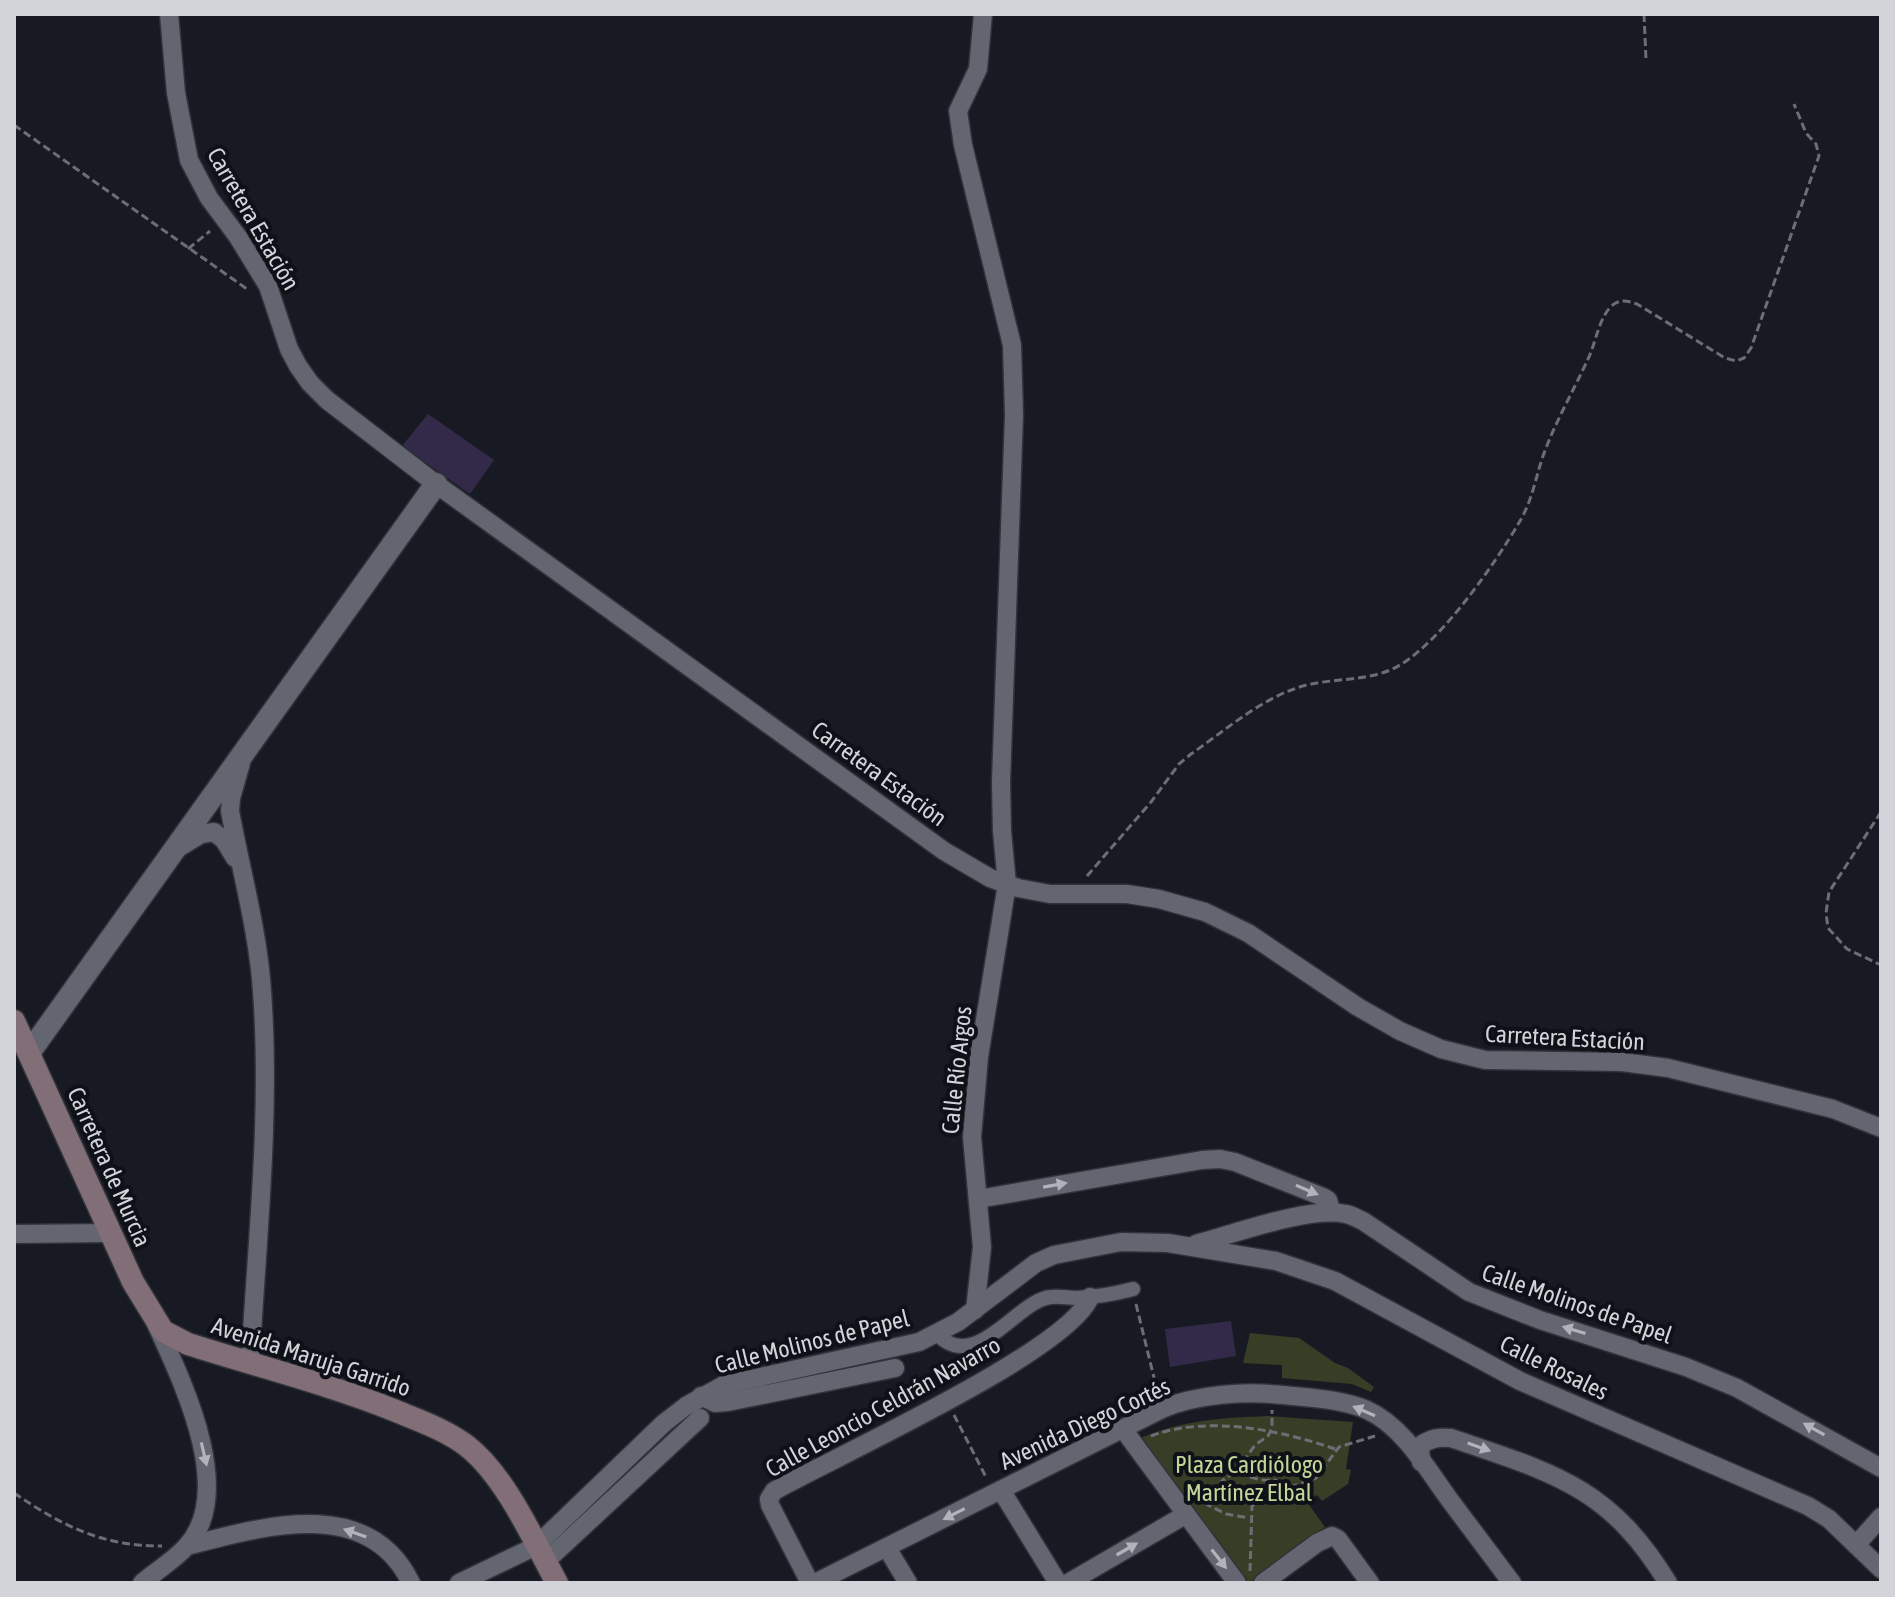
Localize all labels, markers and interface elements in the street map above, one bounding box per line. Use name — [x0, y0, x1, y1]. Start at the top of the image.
street label: Carretera Estación — [202, 143, 305, 295]
street label: Carretera Estación — [807, 716, 952, 831]
street label: Calle Río Argos — [936, 1005, 977, 1135]
street label: Carretera Estación — [1485, 1020, 1645, 1055]
street label: Carretera de Murcia — [62, 1083, 157, 1251]
one-way arrow — [1043, 1179, 1068, 1191]
one-way arrow — [1296, 1184, 1319, 1197]
street label: Calle Molinos de Papel — [1479, 1258, 1676, 1349]
street label: Calle Molinos de Papel — [712, 1304, 912, 1379]
street label: Avenida Maruja Garrido — [208, 1312, 414, 1401]
one-way arrow — [1561, 1324, 1585, 1336]
street label: Calle Rosales — [1496, 1330, 1613, 1405]
street label: Calle Leoncio Celdrán Navarro — [761, 1331, 1005, 1482]
street label: Avenida Diego Cortés — [995, 1372, 1174, 1475]
one-way arrow — [1352, 1404, 1376, 1417]
one-way arrow — [1802, 1422, 1825, 1436]
one-way arrow — [198, 1442, 211, 1467]
one-way arrow — [1467, 1442, 1491, 1454]
park label: Plaza Cardiólogo Martínez Elbal — [1175, 1451, 1323, 1506]
one-way arrow — [942, 1507, 965, 1521]
one-way arrow — [343, 1527, 367, 1539]
one-way arrow — [1115, 1542, 1138, 1556]
one-way arrow — [1211, 1549, 1227, 1569]

